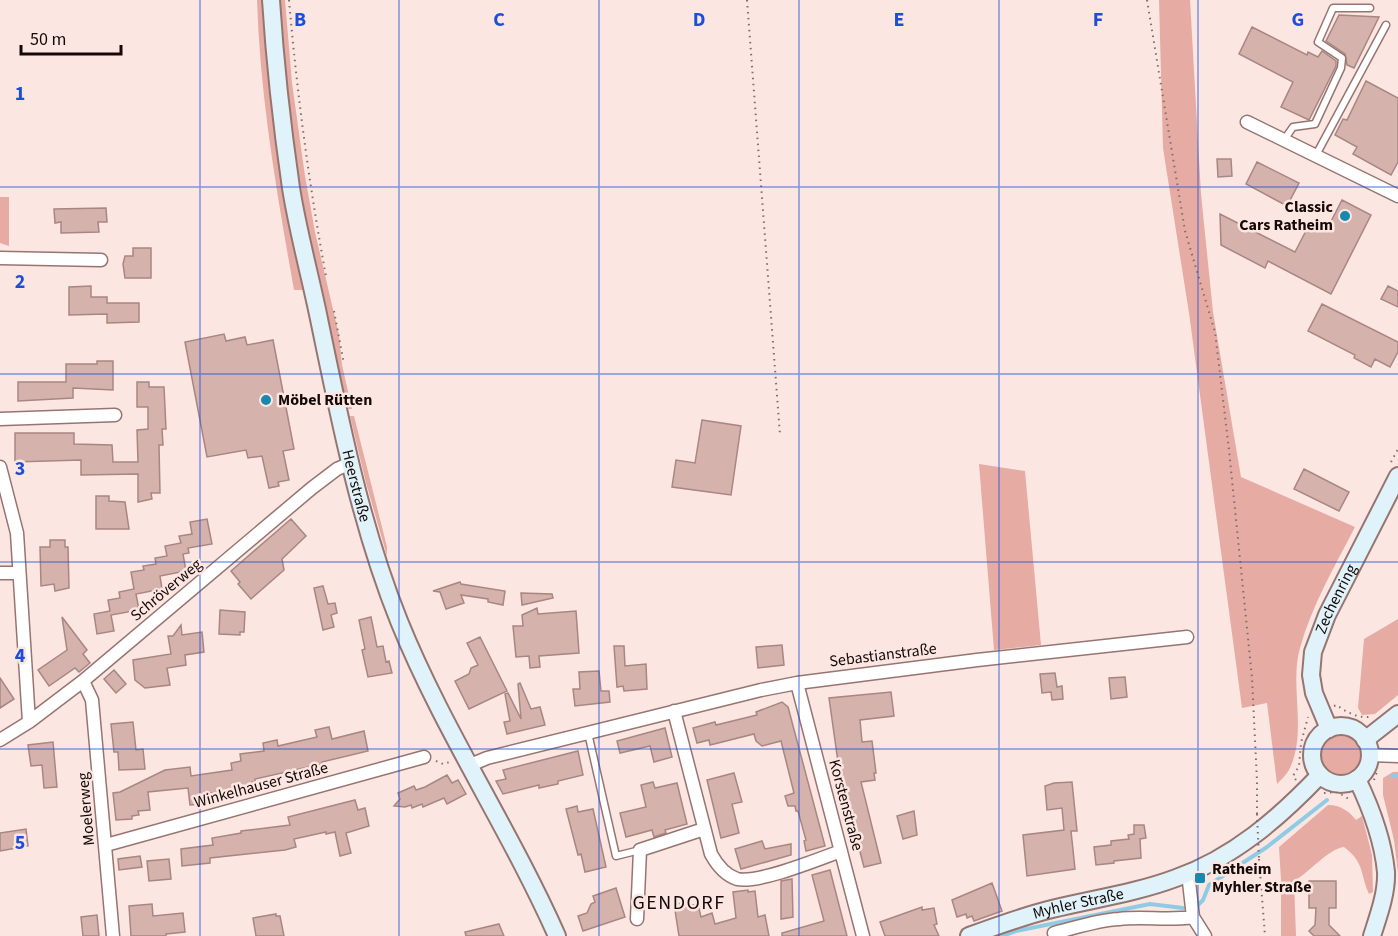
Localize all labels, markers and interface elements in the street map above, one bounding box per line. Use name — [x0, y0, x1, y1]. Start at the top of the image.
text: B — [294, 6, 306, 34]
text: C — [493, 6, 505, 34]
text: D — [693, 6, 705, 34]
text: E — [894, 6, 904, 34]
text: F — [1093, 6, 1103, 34]
text: G — [1292, 6, 1304, 34]
scale bar — [21, 18, 122, 56]
text: 50 m — [30, 27, 66, 52]
text: 1 — [15, 80, 25, 108]
place label: Classic Cars Ratheim — [1239, 196, 1334, 236]
marker: Classic Cars Ratheim — [1338, 209, 1352, 223]
text: 2 — [15, 268, 25, 296]
place label: Möbel Rütten — [278, 389, 372, 411]
marker: Möbel Rütten — [259, 393, 273, 407]
street label: Heerstraße — [336, 447, 376, 525]
text: 3 — [15, 455, 25, 483]
street label: Schröverweg — [126, 554, 206, 626]
street label: Zechenring — [1310, 560, 1362, 637]
street label: Sebastianstraße — [828, 638, 938, 672]
text: 4 — [15, 642, 26, 670]
street label: Winkelhauser Straße — [192, 757, 330, 813]
street label: Korstenstraße — [823, 757, 869, 853]
street label: Moelerweg — [72, 771, 100, 847]
text: 5 — [15, 829, 25, 857]
place label: Ratheim Myhler Straße — [1212, 858, 1311, 898]
marker: Ratheim Myhler Straße — [1193, 871, 1207, 885]
street label: Myhler Straße — [1030, 883, 1126, 925]
district label: GENDORF — [632, 889, 726, 917]

